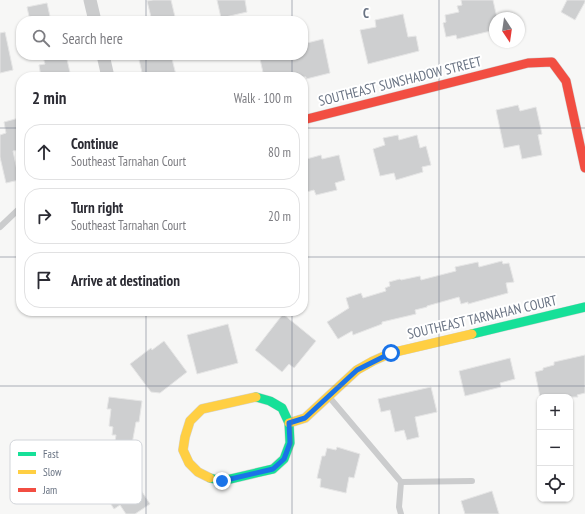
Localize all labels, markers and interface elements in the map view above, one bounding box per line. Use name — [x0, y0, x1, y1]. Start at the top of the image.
text: C — [363, 5, 369, 22]
north arrow — [489, 12, 525, 48]
search box — [16, 16, 308, 60]
icon: search — [30, 27, 52, 49]
text: Search here — [62, 29, 123, 48]
street label: SOUTHEAST SUNSHADOW STREET — [317, 52, 484, 110]
text: 2 min — [32, 87, 66, 109]
text: Walk · 100 m — [234, 90, 292, 107]
text: Continue — [71, 134, 118, 153]
icon: ahead — [33, 141, 55, 163]
text: 80 m — [268, 144, 291, 161]
text: Southeast Tarnahan Court — [71, 153, 186, 170]
text: Turn right — [71, 198, 123, 217]
icon: right — [33, 205, 55, 227]
text: 20 m — [268, 208, 291, 225]
text: Southeast Tarnahan Court — [71, 217, 186, 234]
icon: arrive — [33, 269, 55, 291]
text: Arrive at destination — [71, 271, 180, 290]
street label: SOUTHEAST TARNAHAN COURT — [406, 291, 559, 343]
route start — [382, 344, 400, 362]
map controls — [537, 394, 573, 502]
button: + — [537, 394, 573, 430]
button: − — [537, 430, 573, 466]
legend — [10, 440, 142, 504]
text: Fast — [43, 447, 59, 461]
text: Slow — [43, 465, 62, 479]
button: locate — [537, 466, 573, 502]
route end — [213, 472, 231, 490]
text: Jam — [42, 483, 57, 497]

